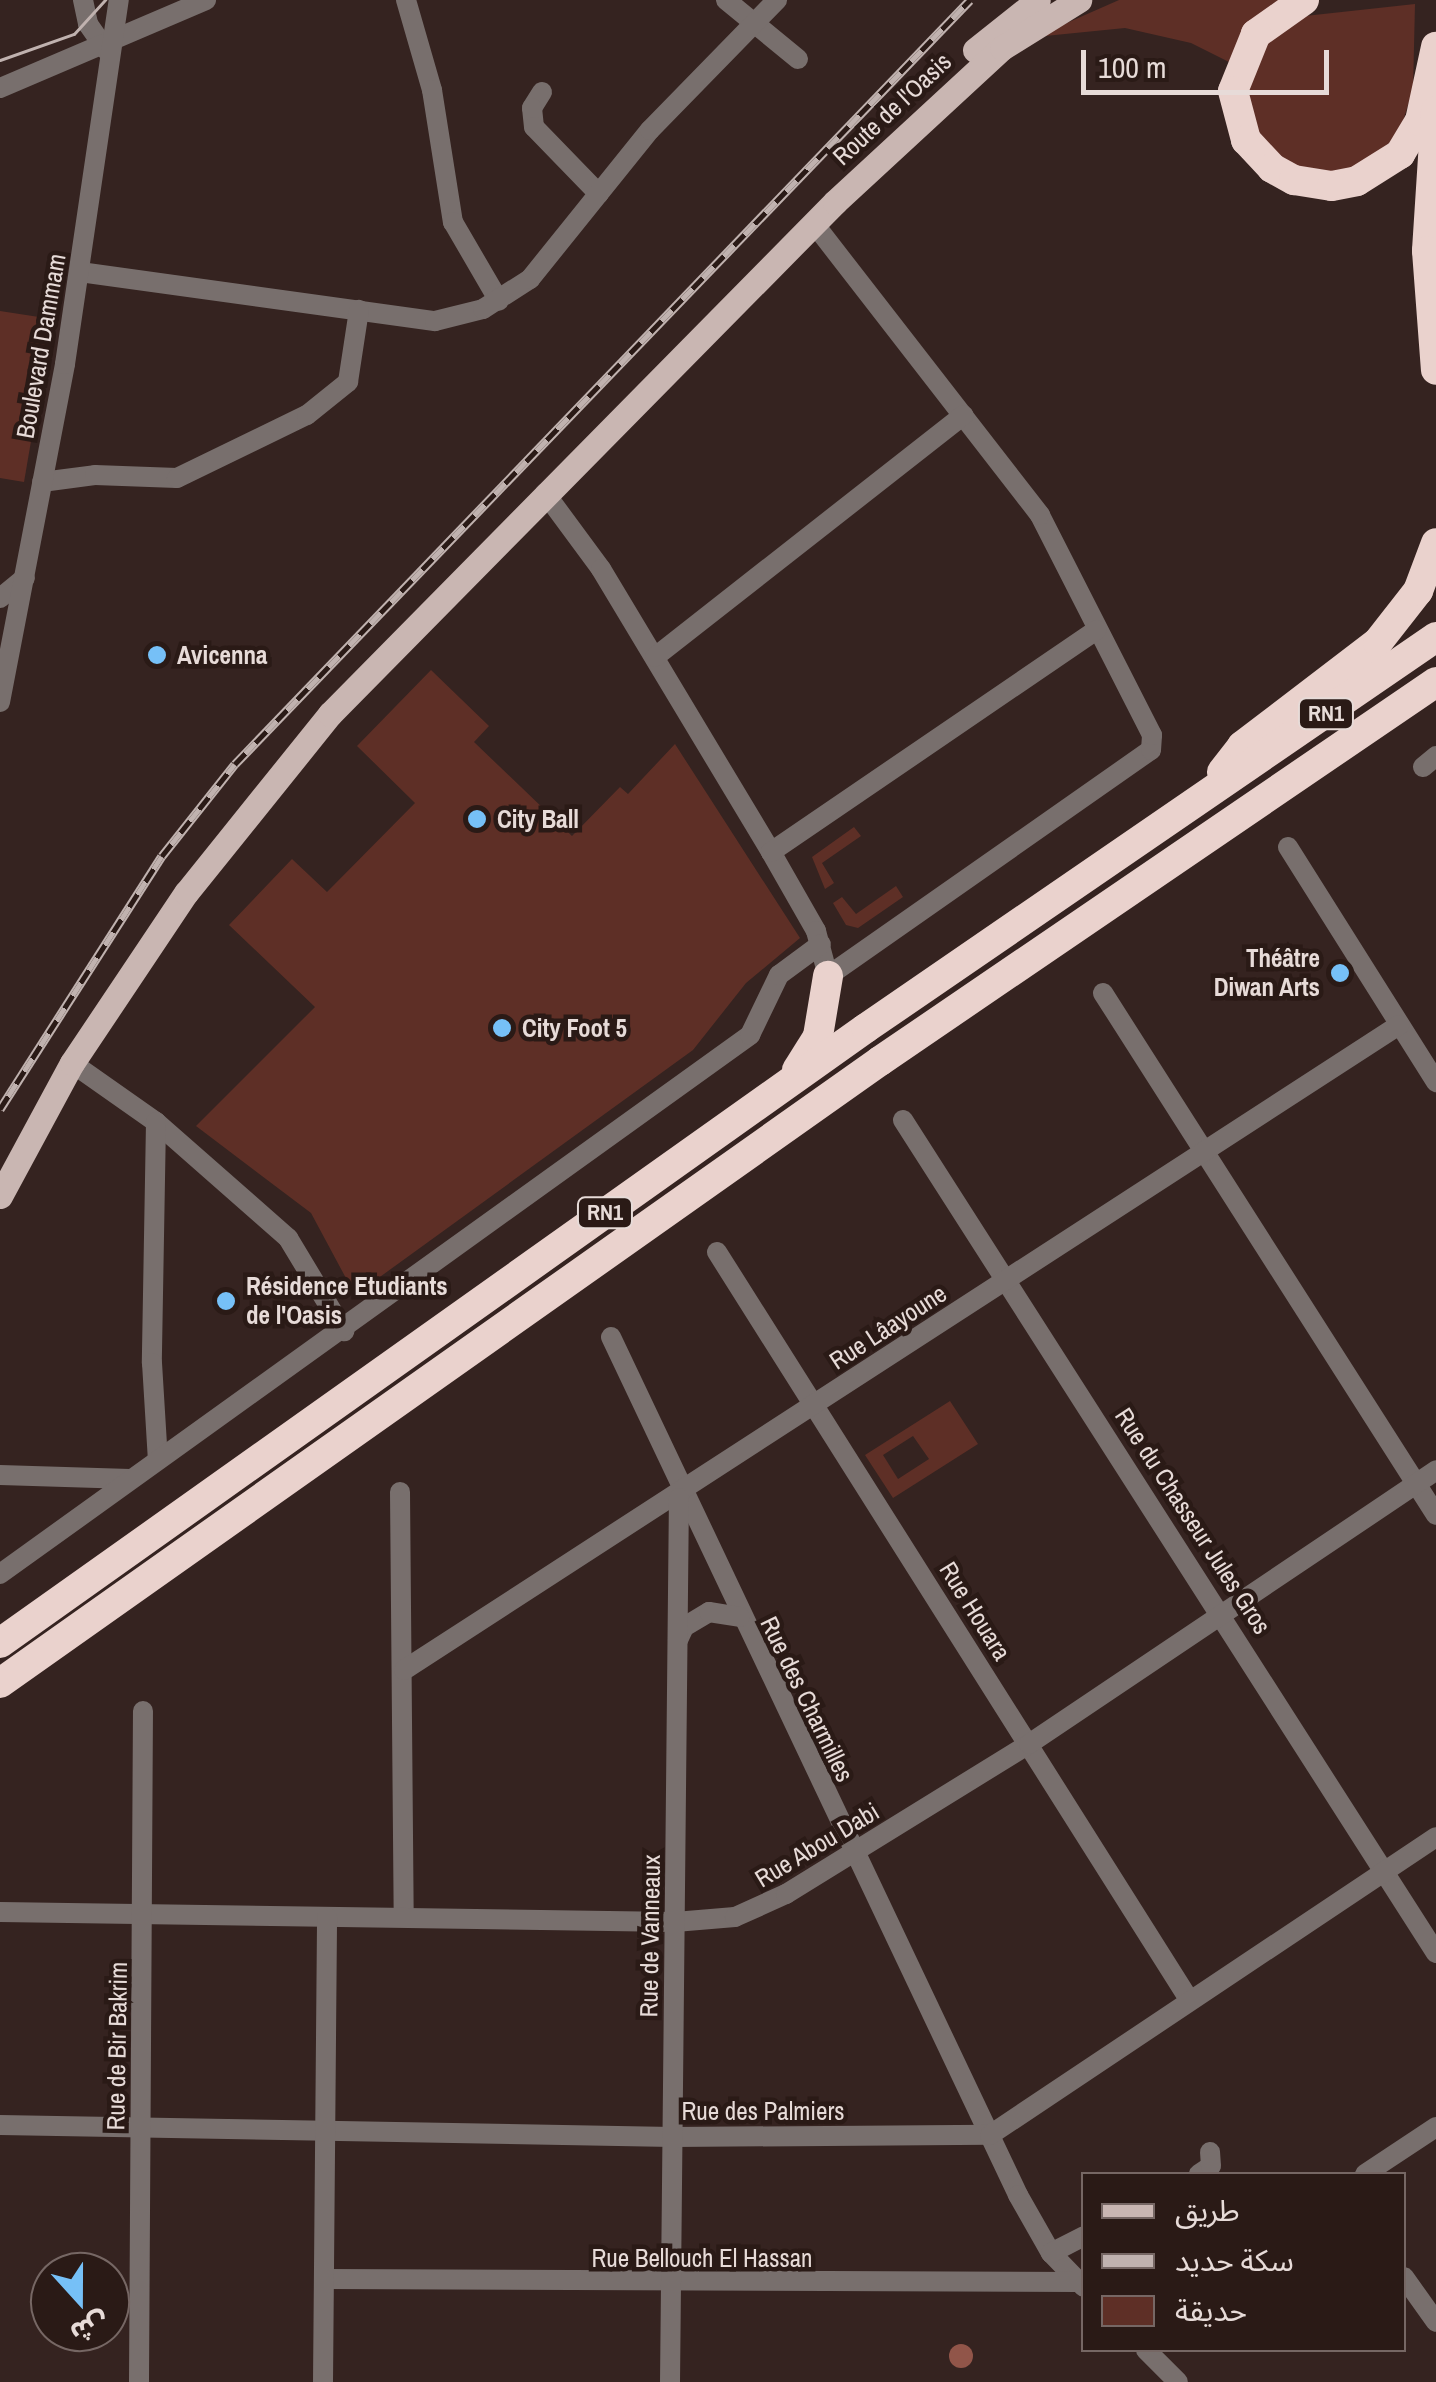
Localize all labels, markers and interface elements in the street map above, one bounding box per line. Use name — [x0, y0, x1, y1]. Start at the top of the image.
scale bar — [1086, 30, 1334, 92]
street label: Route de l'Oasis — [827, 47, 957, 171]
text: 100 m — [1098, 47, 1166, 87]
street label: Boulevard Dammam — [10, 251, 72, 441]
place label: Avicenna — [177, 640, 267, 670]
marker: Avicenna — [146, 644, 168, 666]
road number: RN1 — [1296, 697, 1356, 731]
place label: City Ball — [497, 804, 579, 834]
marker: City Ball — [466, 808, 488, 830]
place label: Théâtre Diwan Arts — [1213, 944, 1320, 1003]
marker: Théâtre Diwan Arts — [1329, 962, 1351, 984]
place label: City Foot 5 — [522, 1013, 627, 1043]
marker: City Foot 5 — [491, 1017, 513, 1039]
road number: RN1 — [575, 1196, 635, 1230]
place label: Résidence Etudiants de l'Oasis — [246, 1272, 448, 1331]
street label: Rue Lâayoune — [824, 1278, 952, 1376]
marker: Résidence Etudiants de l'Oasis — [215, 1290, 237, 1312]
street label: Rue du Chasseur Jules Gros — [1109, 1402, 1277, 1640]
street label: Rue Houara — [933, 1556, 1017, 1666]
street label: Rue des Charmilles — [754, 1612, 860, 1786]
street label: Rue Abou Dabi — [749, 1796, 885, 1894]
street label: Rue de Vanneaux — [634, 1854, 666, 2018]
street label: Rue de Bir Bakrim — [101, 1961, 133, 2131]
street label: Rue des Palmiers — [682, 2096, 844, 2126]
legend — [1081, 2172, 1406, 2352]
text: طريق — [1175, 2190, 1240, 2230]
text: سكة حديد — [1175, 2240, 1294, 2280]
street label: Rue Bellouch El Hassan — [591, 2243, 813, 2273]
north arrow — [30, 2252, 130, 2352]
text: حديقة — [1175, 2290, 1247, 2330]
text: ش — [65, 2304, 115, 2353]

